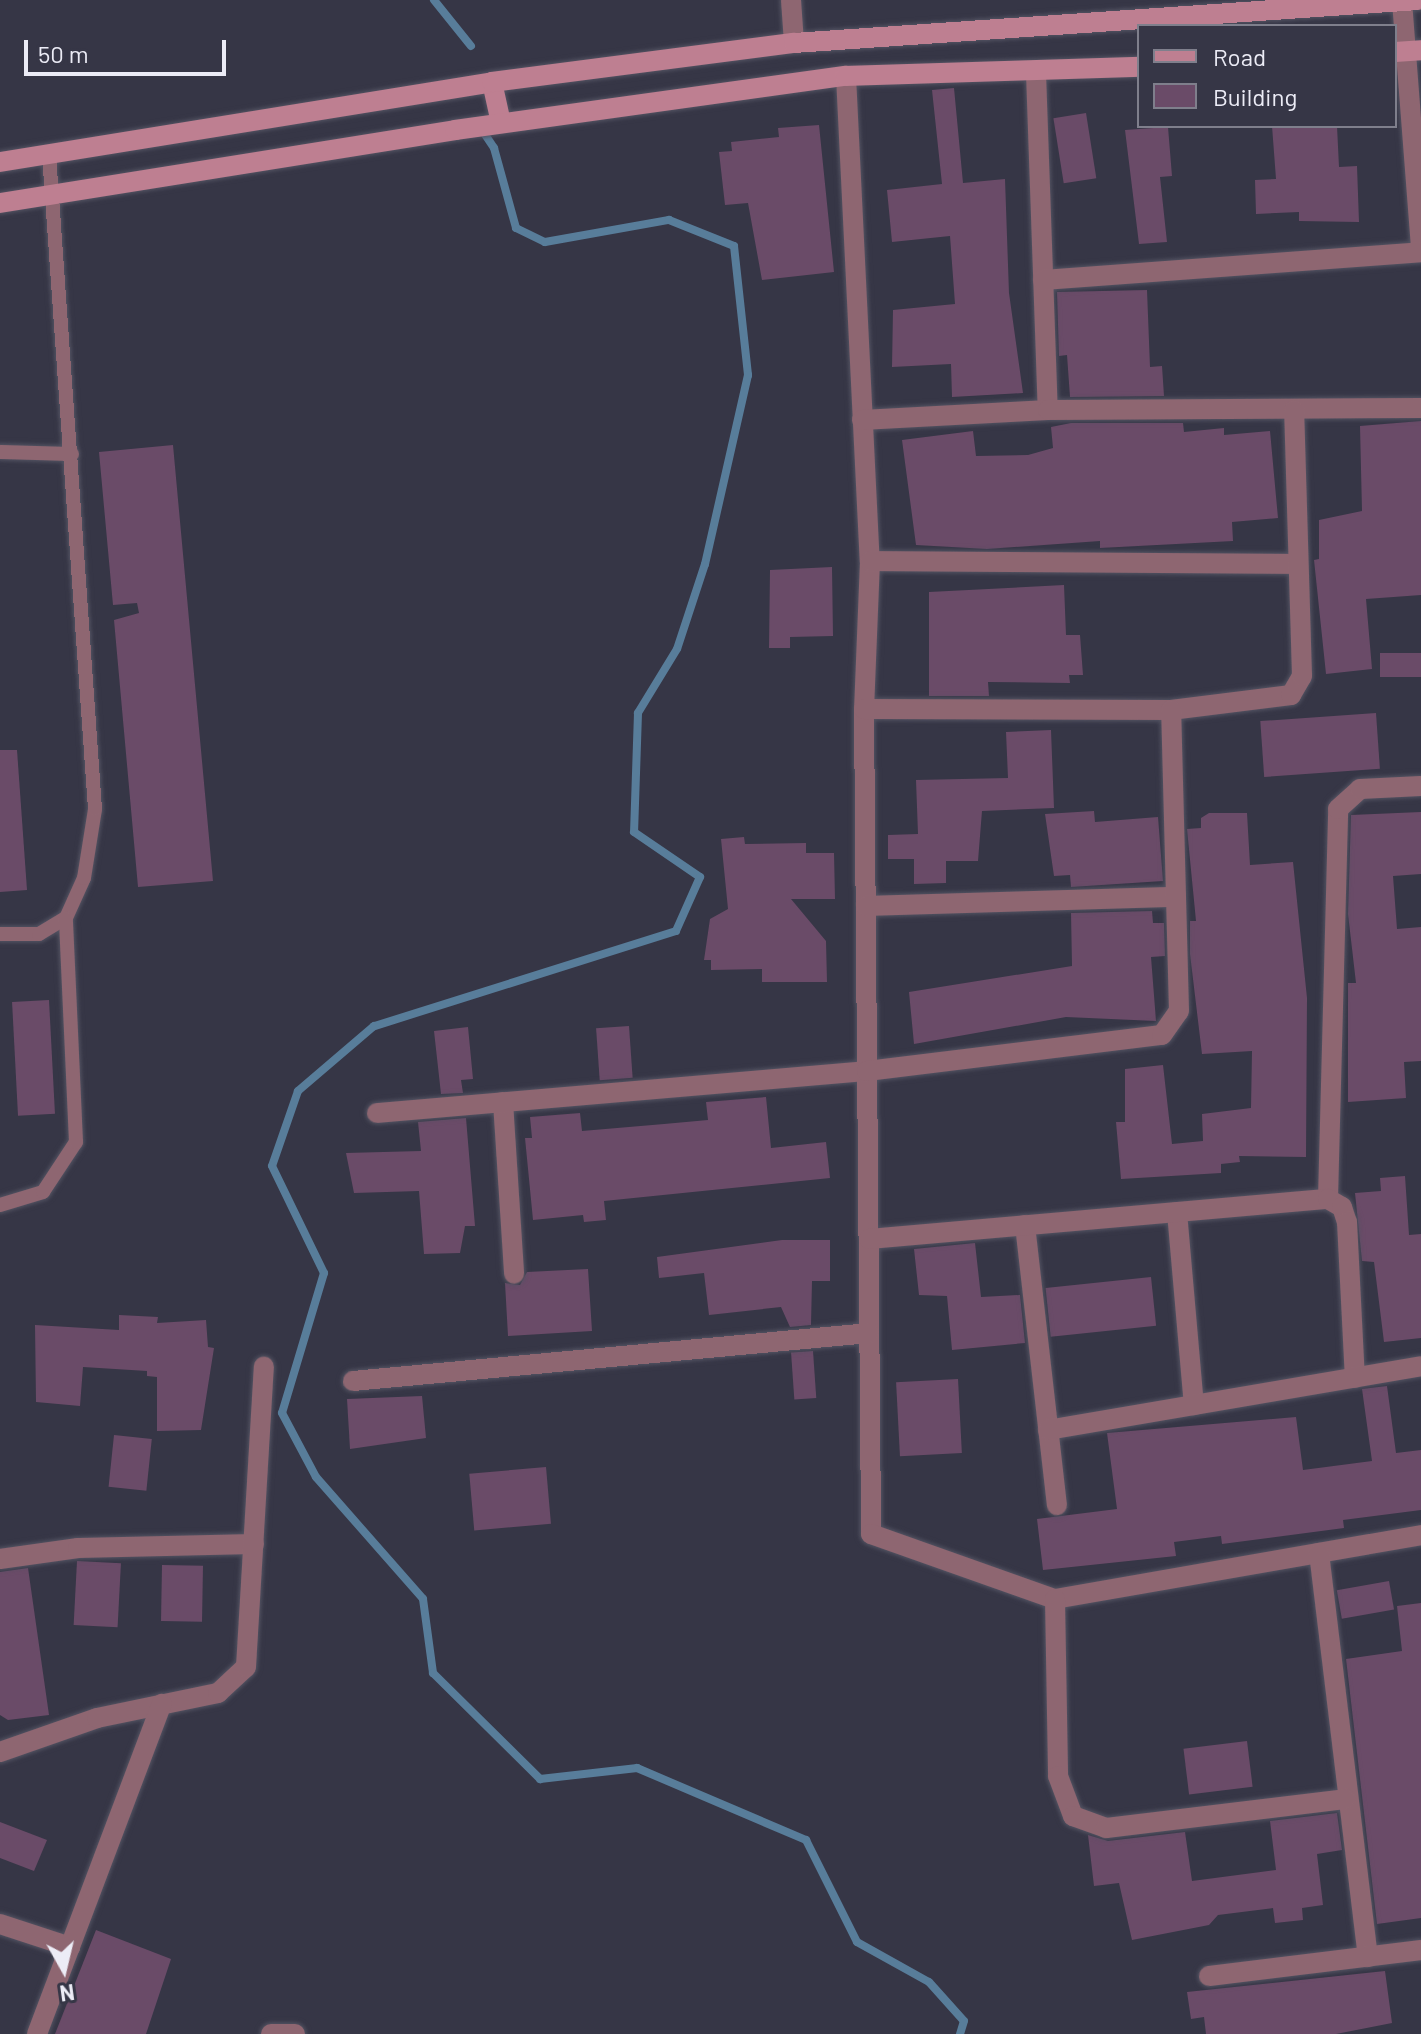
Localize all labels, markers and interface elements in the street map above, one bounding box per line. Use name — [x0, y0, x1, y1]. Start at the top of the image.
scale bar — [28, 24, 230, 74]
legend — [1137, 24, 1397, 128]
text: 50 m — [38, 39, 89, 68]
text: Road — [1213, 42, 1266, 71]
text: Building — [1213, 82, 1297, 111]
north arrow — [24, 1930, 104, 2010]
text: N — [58, 1980, 76, 2008]

